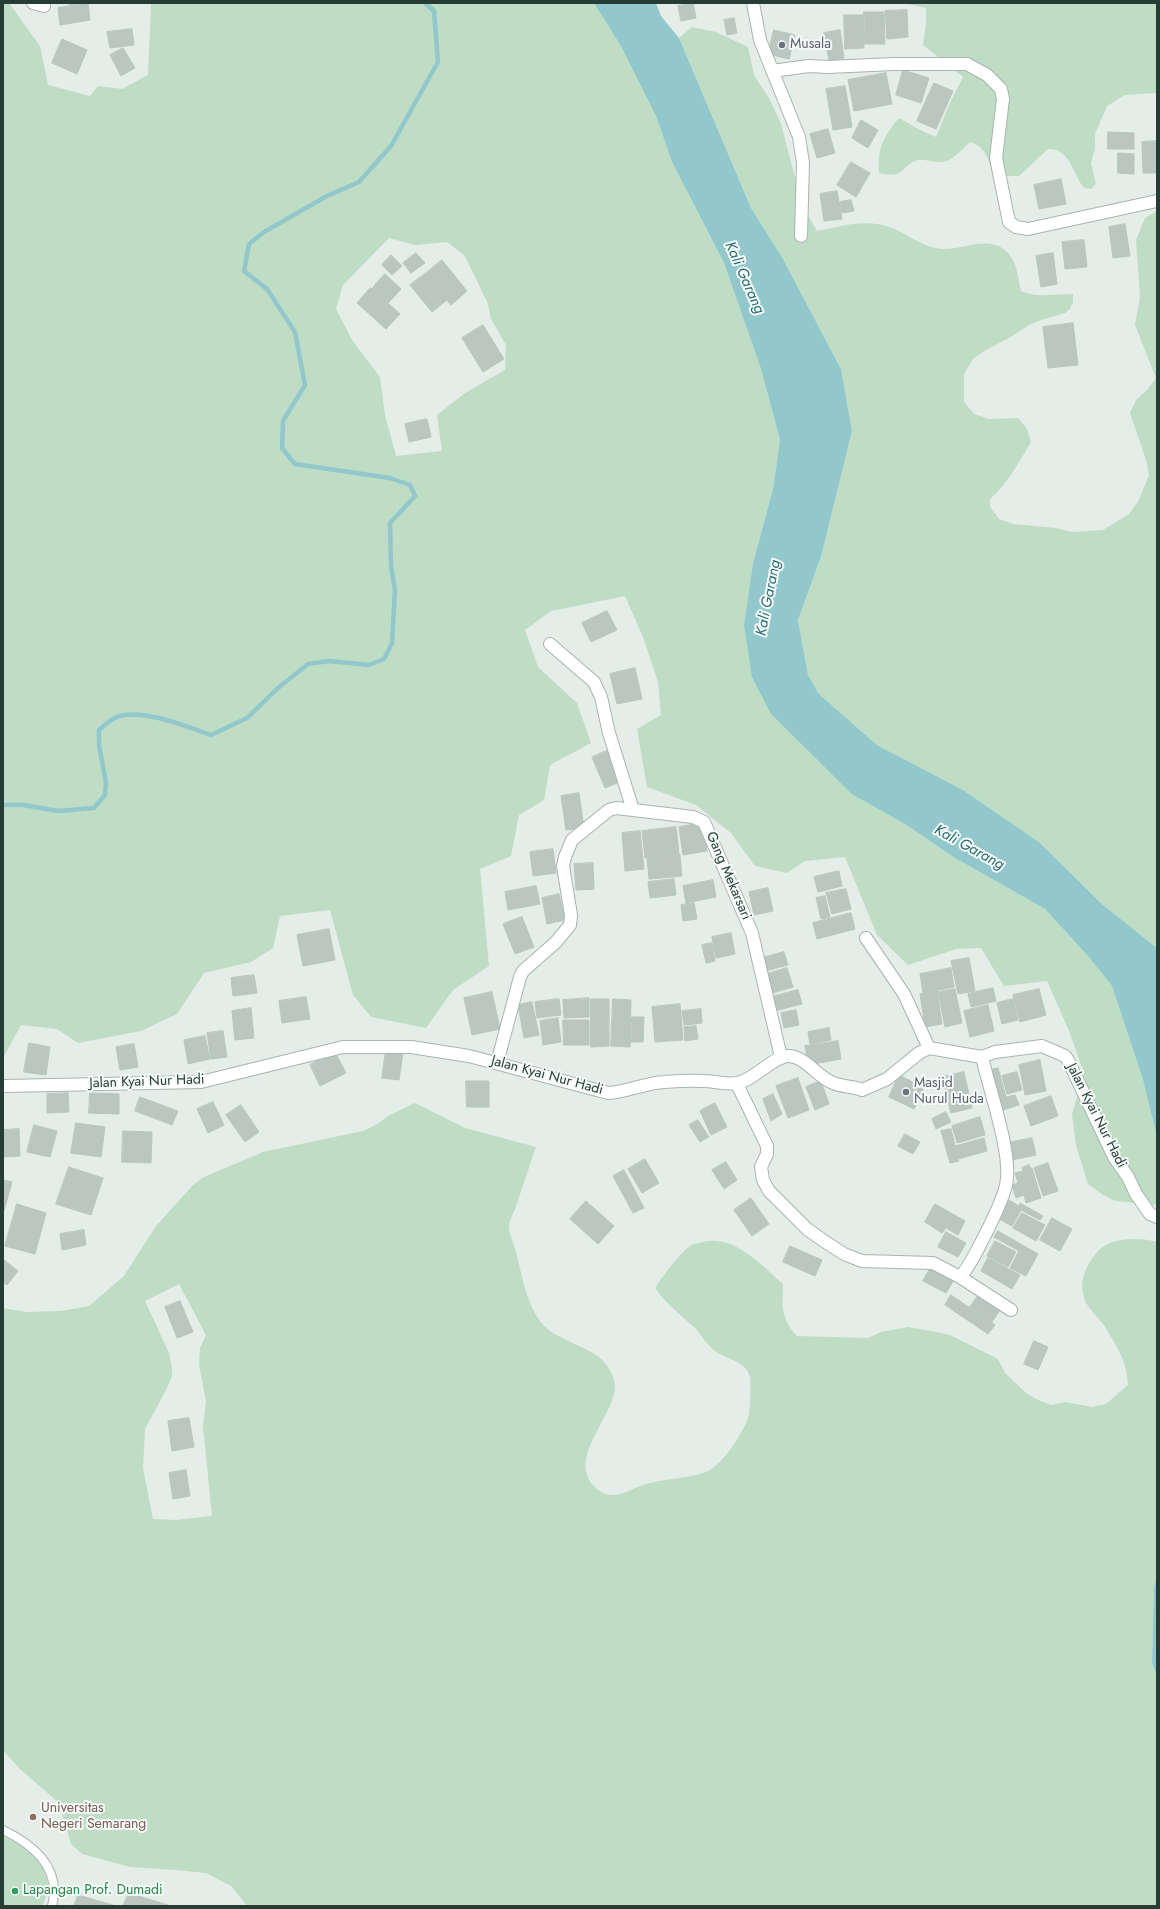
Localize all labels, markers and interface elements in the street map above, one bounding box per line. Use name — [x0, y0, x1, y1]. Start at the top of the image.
place label: Musala — [790, 37, 831, 53]
marker: Musala — [777, 40, 787, 50]
water label: Kali Garang — [720, 239, 768, 317]
water label: Kali Garang — [753, 559, 785, 637]
water label: Kali Garang — [931, 821, 1007, 875]
street label: Gang Mekarsari — [702, 829, 754, 923]
street label: Jalan Kyai Nur Hadi — [489, 1053, 605, 1099]
street label: Jalan Kyai Nur Hadi — [1062, 1061, 1130, 1171]
street label: Jalan Kyai Nur Hadi — [89, 1072, 205, 1092]
place label: Masjid Nurul Huda — [914, 1076, 984, 1108]
marker: Masjid Nurul Huda — [901, 1087, 911, 1097]
place label: Universitas Negeri Semarang — [41, 1801, 146, 1834]
marker: Universitas Negeri Semarang — [28, 1812, 38, 1822]
place label: Lapangan Prof. Dumadi — [23, 1883, 163, 1899]
marker: Lapangan Prof. Dumadi — [10, 1886, 20, 1896]

